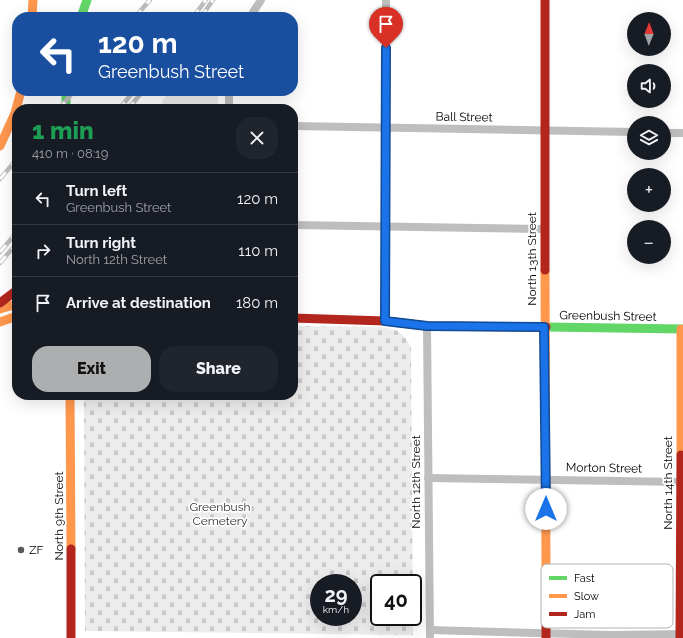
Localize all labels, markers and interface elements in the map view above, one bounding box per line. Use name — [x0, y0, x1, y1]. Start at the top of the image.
pin — [369, 7.0, 403, 48]
north arrow — [627, 12, 671, 56]
map controls — [627, 12, 671, 264]
icon: arrive — [375, 13, 397, 35]
text: 120 m — [98, 27, 178, 60]
icon: left — [32, 28, 84, 80]
text: Greenbush Street — [98, 61, 244, 82]
button: sound — [627, 64, 671, 108]
street label: Ball Street — [435, 110, 493, 124]
text: 1 min — [32, 116, 94, 145]
button: layers — [627, 116, 671, 160]
button: close — [236, 117, 278, 159]
text: 410 m · 08:19 — [32, 146, 108, 161]
button: + — [627, 168, 671, 212]
text: Turn left — [66, 182, 127, 200]
icon: left — [32, 188, 54, 210]
text: 120 m — [237, 190, 278, 208]
text: Greenbush Street — [66, 200, 171, 215]
street label: North 13th Street — [525, 212, 539, 306]
button: − — [627, 220, 671, 264]
text: Turn right — [66, 234, 136, 252]
icon: right — [32, 240, 54, 262]
text: 110 m — [238, 242, 278, 260]
text: North 12th Street — [66, 252, 167, 267]
icon: arrive — [32, 292, 54, 314]
text: Arrive at destination — [66, 294, 211, 312]
text: 180 m — [236, 294, 278, 312]
street label: Greenbush Street — [559, 308, 657, 324]
button: Exit — [32, 346, 151, 392]
button: Share — [159, 346, 278, 392]
street label: North 12th Street — [409, 435, 423, 529]
street label: North 14th Street — [661, 436, 675, 530]
street label: Morton Street — [566, 460, 642, 476]
street label: North 9th Street — [52, 472, 66, 560]
position arrow — [525, 488, 567, 530]
park label: Greenbush Cemetery — [189, 500, 251, 528]
place label: ZF — [29, 543, 44, 557]
marker: ZF — [16, 545, 26, 555]
legend — [541, 564, 673, 628]
text: Fast — [574, 572, 595, 585]
speed limit sign: 40 — [370, 574, 422, 626]
text: 29 — [324, 583, 348, 607]
text: Slow — [574, 590, 599, 603]
text: km/h — [323, 604, 349, 615]
text: Jam — [574, 608, 595, 621]

